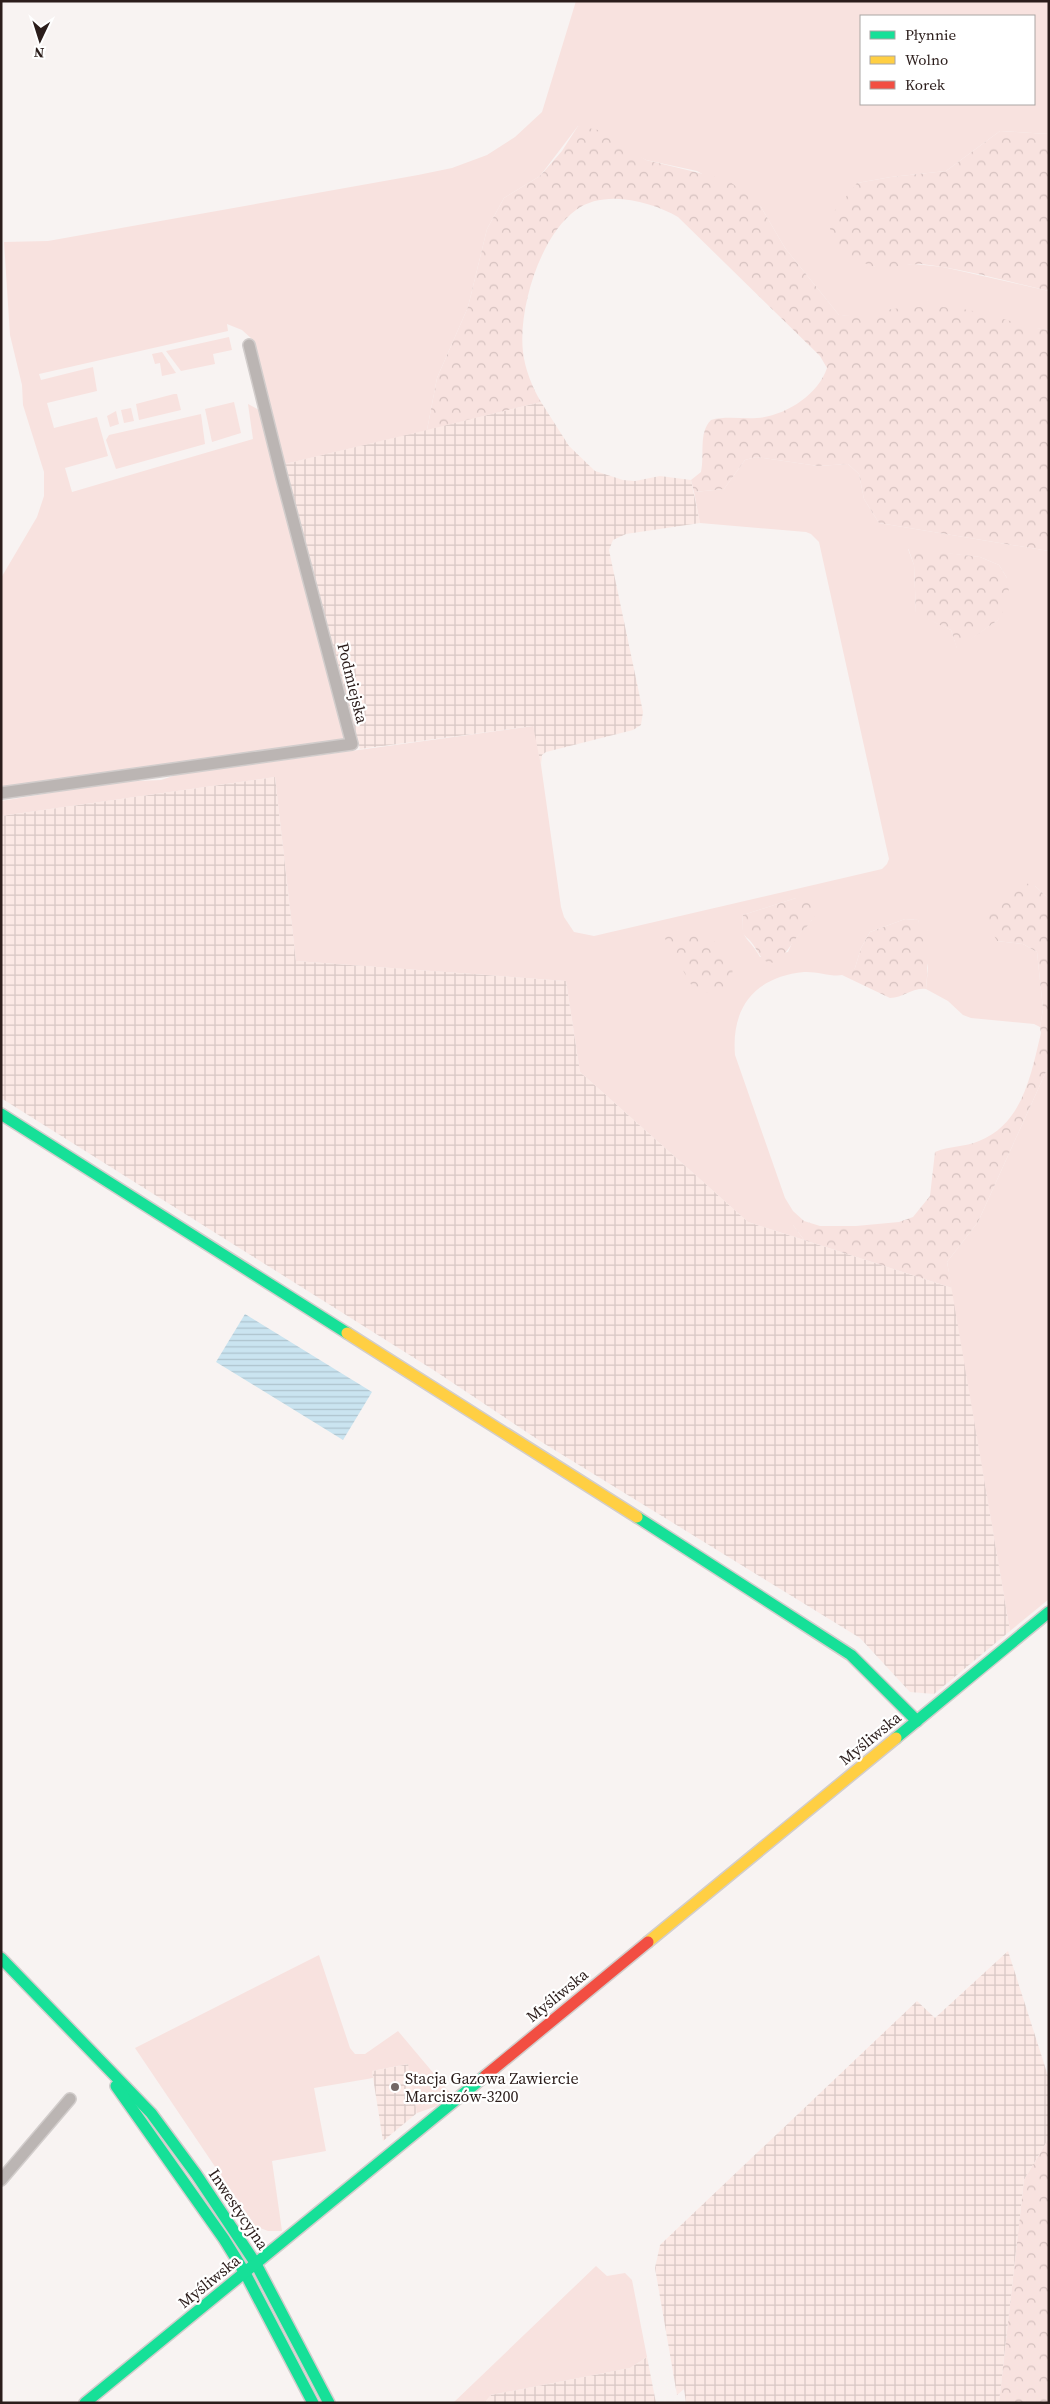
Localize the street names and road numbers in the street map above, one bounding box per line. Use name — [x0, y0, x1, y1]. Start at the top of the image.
street label: Podmiejska — [332, 640, 374, 726]
street label: Myśliwska — [834, 1706, 906, 1770]
street label: Myśliwska — [521, 1963, 593, 2027]
street label: Inwestycyjna — [204, 2164, 275, 2255]
street label: Myśliwska — [173, 2249, 245, 2313]

